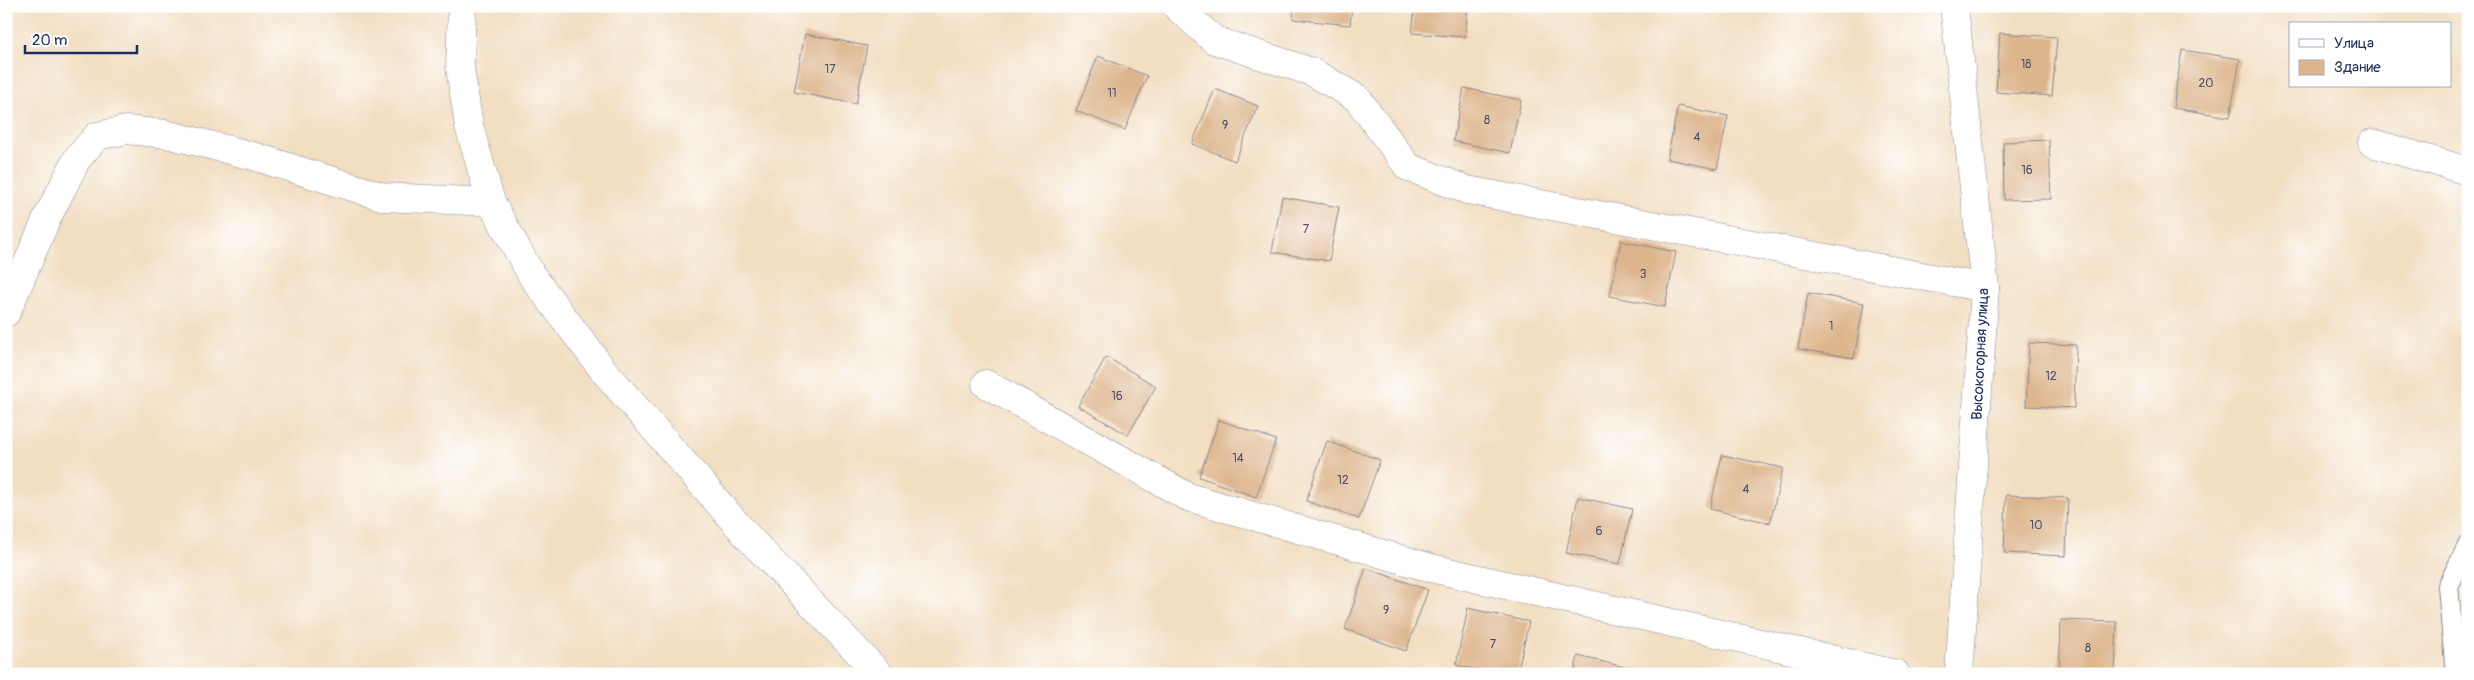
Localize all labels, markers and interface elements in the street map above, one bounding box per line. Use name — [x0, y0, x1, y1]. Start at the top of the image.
scale bar — [25, 22, 138, 54]
legend — [2289, 22, 2452, 88]
text: 20 m — [32, 31, 67, 50]
text: Улица — [2334, 34, 2374, 53]
house number: 18 — [2021, 57, 2031, 72]
text: Здание — [2334, 58, 2381, 77]
house number: 17 — [824, 62, 836, 77]
house number: 20 — [2199, 76, 2213, 91]
house number: 11 — [1107, 86, 1117, 101]
house number: 8 — [1484, 113, 1490, 128]
house number: 9 — [1222, 118, 1228, 133]
house number: 4 — [1694, 130, 1701, 145]
house number: 16 — [2021, 163, 2033, 178]
house number: 7 — [1303, 222, 1310, 237]
house number: 3 — [1640, 267, 1647, 282]
street label: Высокогорная улица — [1968, 288, 1993, 420]
house number: 1 — [1829, 319, 1833, 334]
house number: 12 — [2045, 369, 2057, 384]
house number: 16 — [1111, 389, 1123, 404]
house number: 14 — [1232, 451, 1244, 466]
house number: 12 — [1337, 473, 1349, 488]
house number: 4 — [1743, 482, 1750, 497]
house number: 10 — [2030, 518, 2042, 533]
house number: 6 — [1596, 524, 1603, 539]
house number: 9 — [1383, 603, 1389, 618]
house number: 7 — [1490, 637, 1497, 652]
house number: 8 — [2085, 641, 2091, 656]

